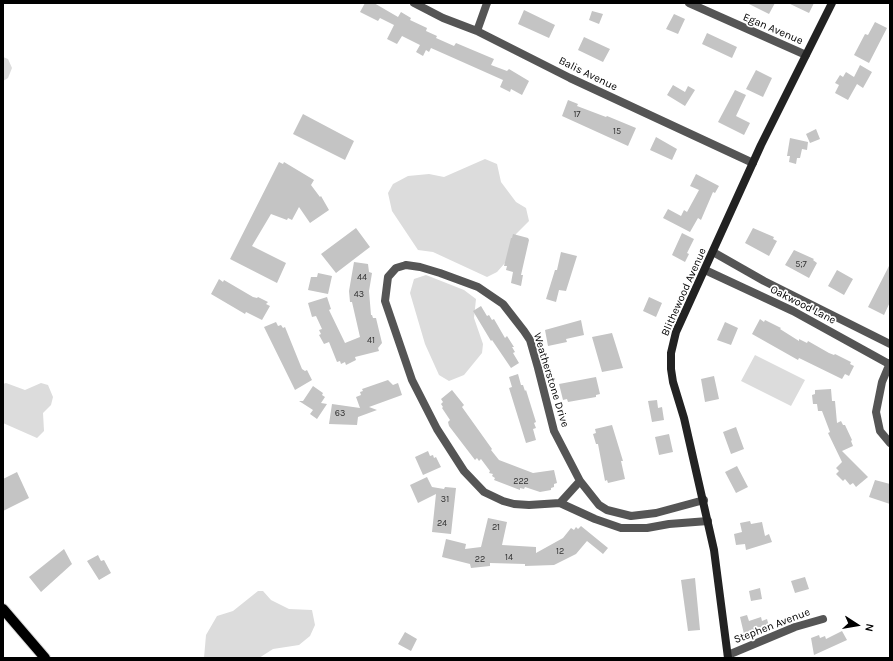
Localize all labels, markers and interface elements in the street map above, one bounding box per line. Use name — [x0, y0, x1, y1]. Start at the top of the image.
street label: Egan Avenue — [741, 10, 805, 48]
street label: Balis Avenue — [556, 54, 620, 94]
house number: 17 — [573, 109, 581, 119]
house number: 15 — [613, 126, 621, 136]
street label: Blithewood Avenue — [659, 246, 709, 338]
house number: 5;7 — [795, 259, 807, 269]
house number: 44 — [357, 272, 367, 282]
street label: Oakwood Lane — [768, 283, 838, 327]
house number: 43 — [354, 289, 364, 299]
street label: Weatherstone Drive — [530, 331, 572, 429]
house number: 41 — [367, 335, 375, 345]
house number: 63 — [335, 408, 345, 418]
house number: 222 — [513, 476, 529, 486]
house number: 31 — [441, 494, 449, 504]
house number: 24 — [437, 518, 447, 528]
house number: 21 — [492, 522, 500, 532]
house number: 12 — [556, 546, 564, 556]
house number: 14 — [505, 552, 513, 562]
house number: 22 — [475, 554, 485, 564]
street label: Stephen Avenue — [732, 605, 812, 647]
north arrow — [837, 605, 877, 645]
text: N — [862, 622, 876, 633]

